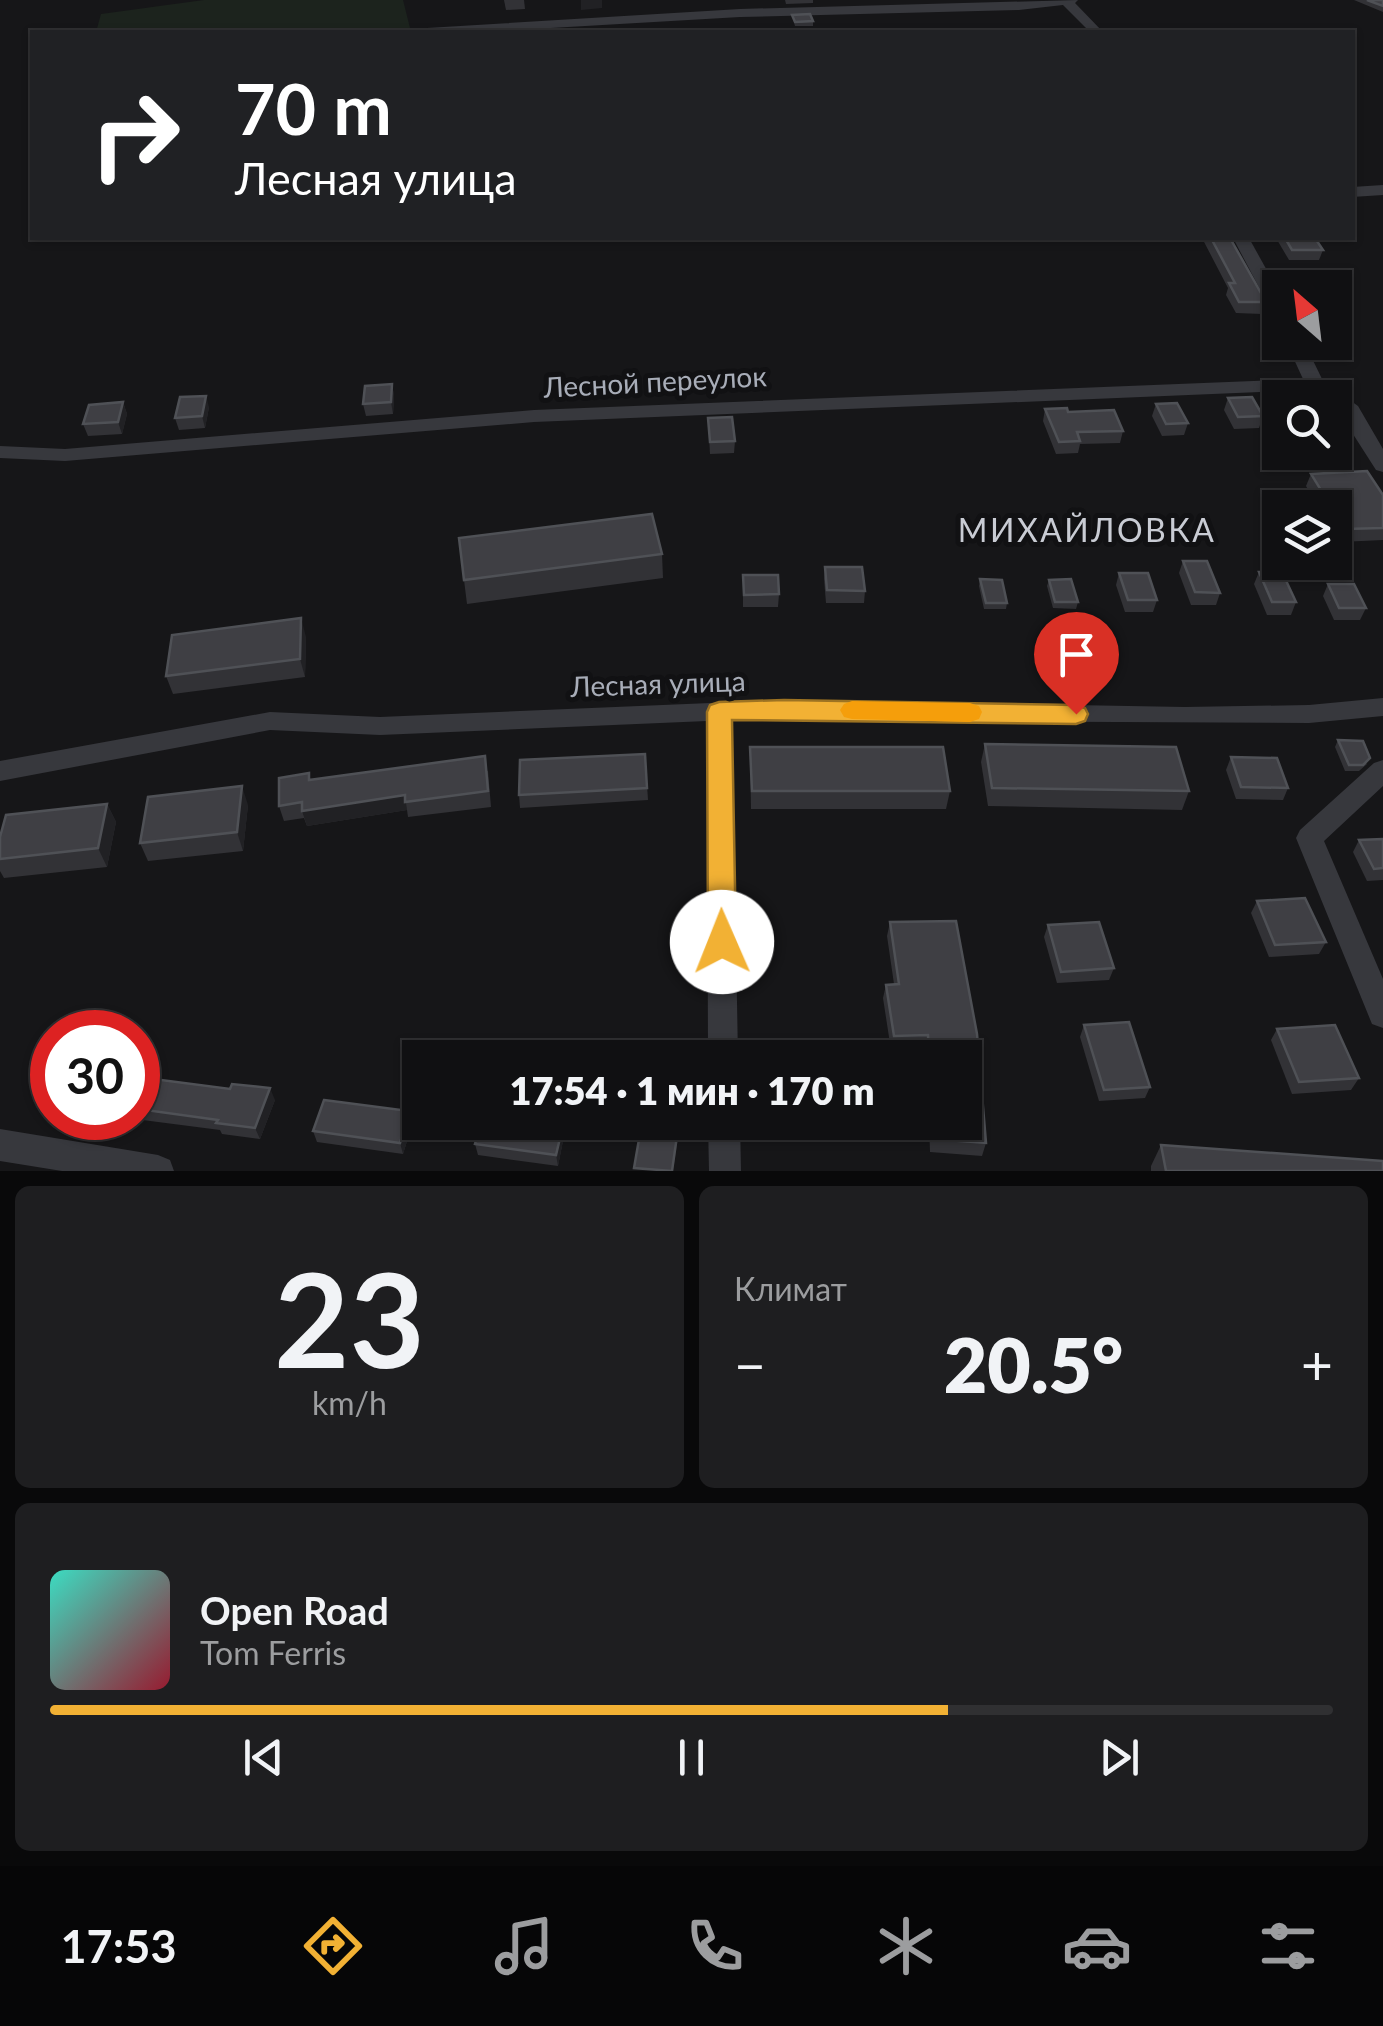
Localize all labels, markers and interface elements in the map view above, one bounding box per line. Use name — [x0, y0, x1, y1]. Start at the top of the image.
text: 70 m — [235, 66, 392, 150]
icon: right — [70, 70, 200, 200]
text: Лесная улица — [235, 151, 517, 205]
north arrow — [1262, 270, 1352, 360]
map controls — [1262, 270, 1352, 580]
street label: Лесной переулок — [541, 358, 768, 404]
button: search — [1262, 380, 1352, 470]
button: layers — [1262, 490, 1352, 580]
district label: МИХАЙЛОВКА — [958, 510, 1216, 549]
pin — [1034, 612, 1119, 715]
icon: arrive — [1049, 627, 1104, 682]
street label: Лесная улица — [569, 663, 746, 703]
position arrow — [670, 890, 774, 994]
speed limit sign: 30 — [30, 1010, 160, 1140]
text: 17:54 · 1 мин · 170 m — [509, 1067, 875, 1113]
text: 23 — [274, 1240, 425, 1396]
text: Климат — [734, 1269, 847, 1308]
text: 20.5° — [944, 1319, 1123, 1409]
text: − — [734, 1331, 766, 1397]
text: + — [1301, 1331, 1333, 1397]
text: km/h — [312, 1383, 387, 1422]
text: Open Road — [200, 1587, 389, 1633]
text: Tom Ferris — [200, 1633, 346, 1672]
icon: previous — [236, 1730, 291, 1785]
icon: pause — [664, 1730, 719, 1785]
icon: next — [1092, 1730, 1147, 1785]
icon: directions — [298, 1911, 368, 1981]
icon: music — [489, 1911, 559, 1981]
icon: phone — [680, 1911, 750, 1981]
icon: climate — [871, 1911, 941, 1981]
icon: car — [1062, 1911, 1132, 1981]
icon: filters — [1253, 1911, 1323, 1981]
text: 17:53 — [61, 1919, 177, 1973]

